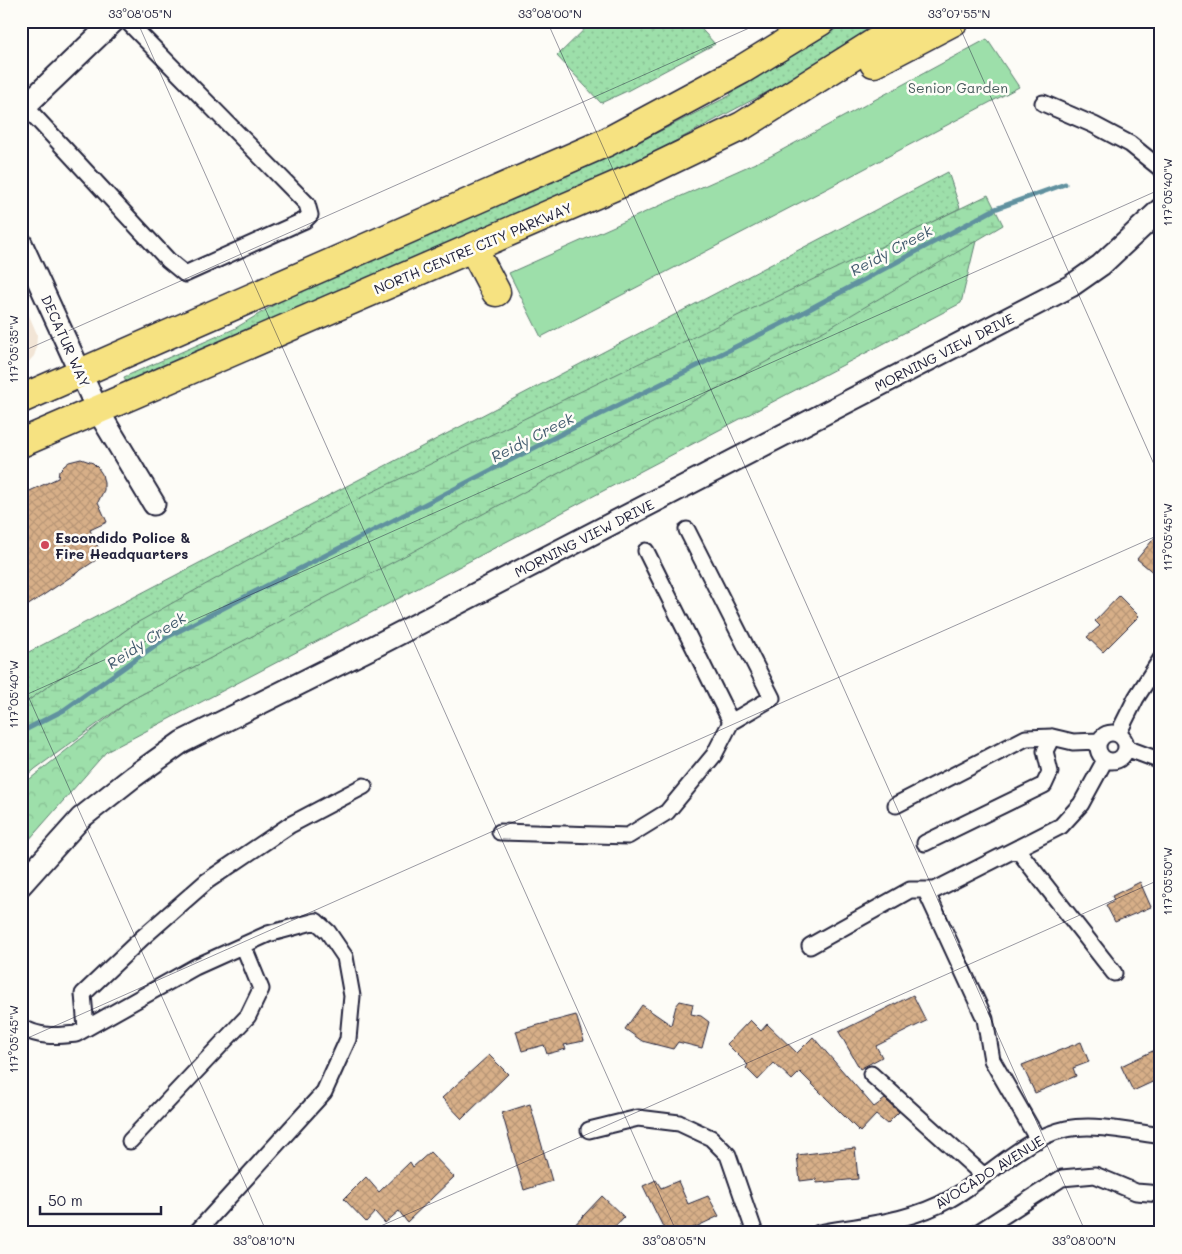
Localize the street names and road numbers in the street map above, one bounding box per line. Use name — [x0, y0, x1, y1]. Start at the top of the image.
street label: NORTH CENTRE CITY PARKWAY — [371, 198, 575, 298]
street label: DECATUR WAY — [37, 292, 95, 390]
street label: MORNING VIEW DRIVE — [871, 308, 1017, 396]
street label: MORNING VIEW DRIVE — [511, 494, 657, 582]
street label: AVOCADO AVENUE — [931, 1131, 1047, 1213]

